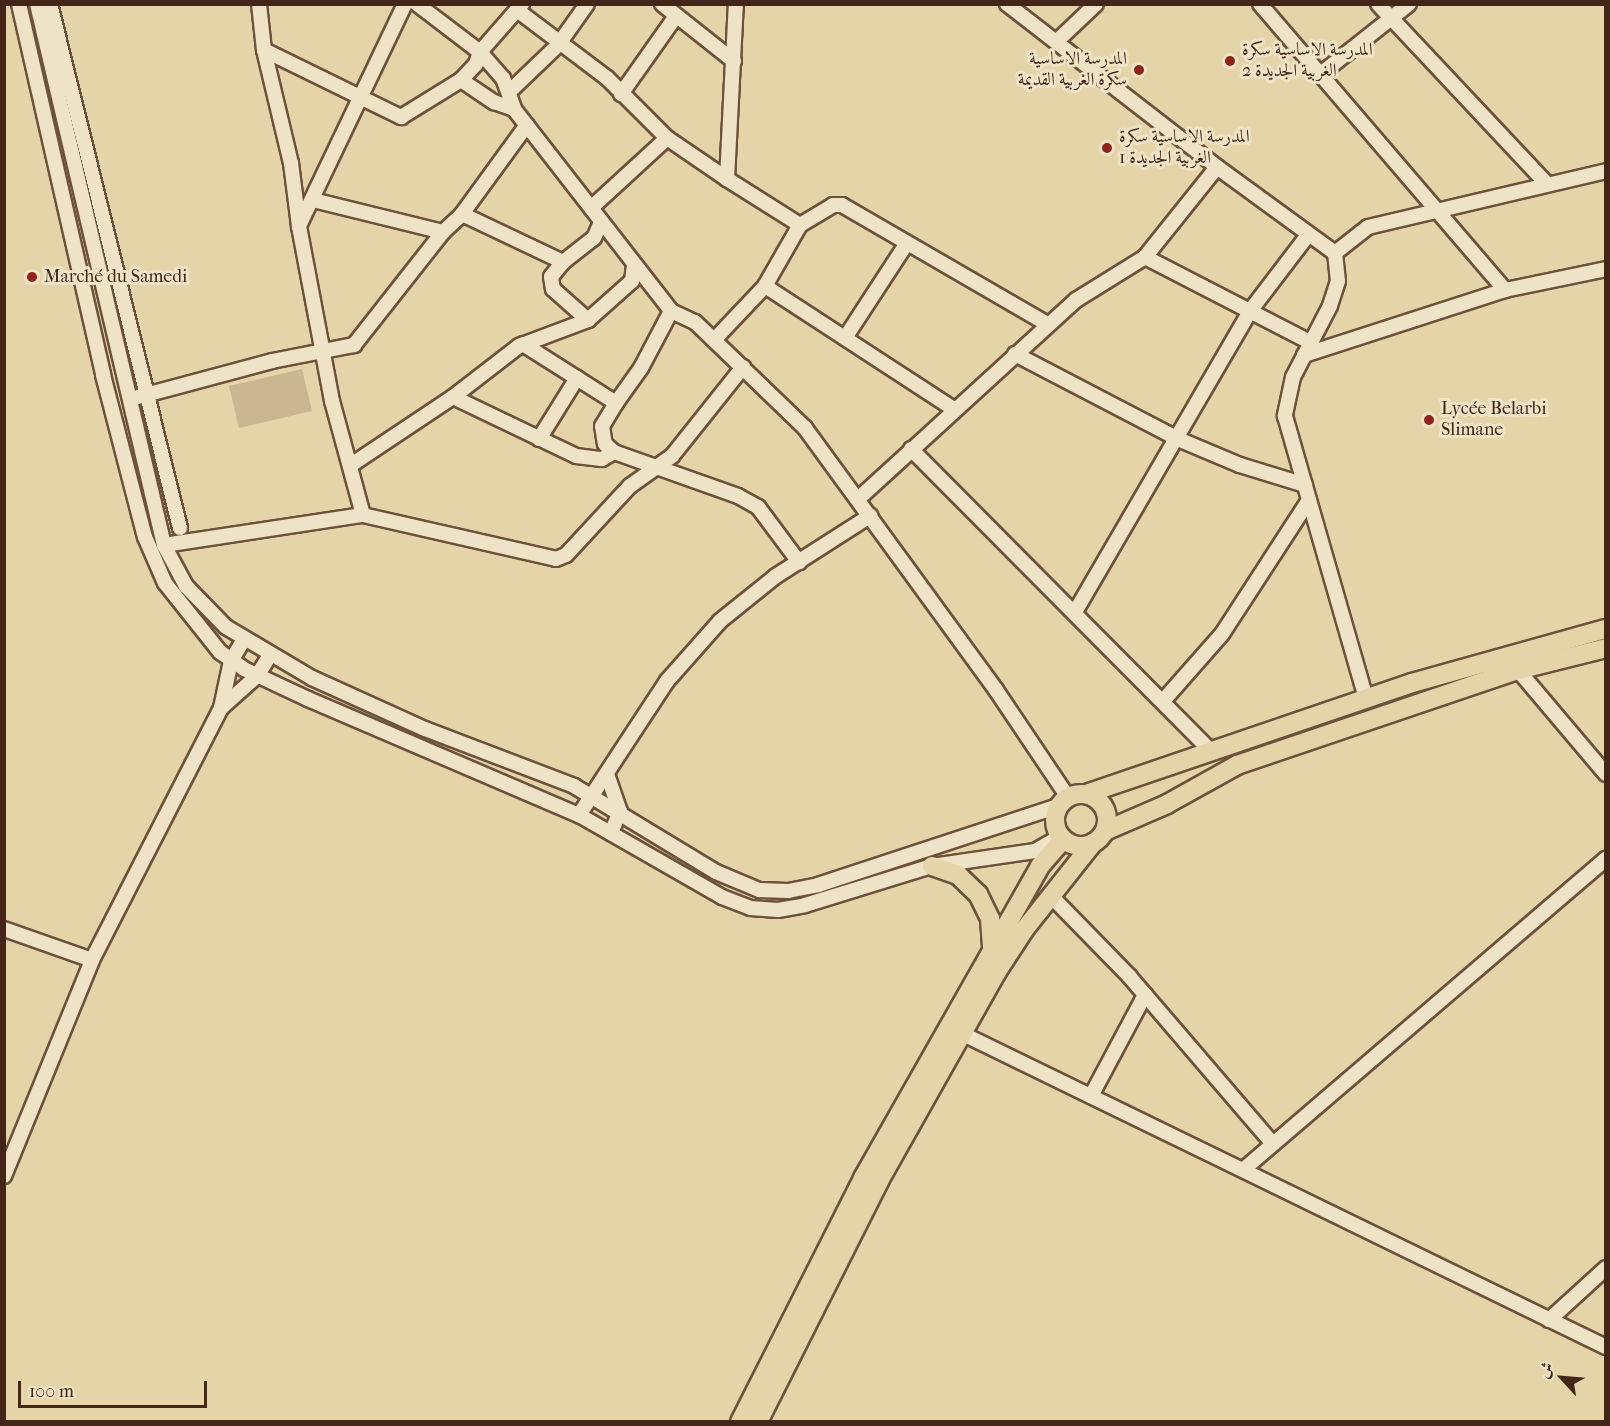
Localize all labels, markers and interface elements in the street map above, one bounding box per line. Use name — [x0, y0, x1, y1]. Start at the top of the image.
place label: المدرسة الاساسية سكرة الغربية الجديدة 2 — [1242, 40, 1373, 82]
place label: المدرسة الاساسية سكرة الغربية القديمة — [1018, 49, 1127, 92]
marker: المدرسة الاساسية سكرة الغربية الجديدة 2 — [1223, 54, 1237, 68]
marker: المدرسة الاساسية سكرة الغربية القديمة — [1132, 63, 1146, 77]
place label: المدرسة الاساسية سكرة الغربية الجديدة 1 — [1119, 127, 1250, 170]
marker: المدرسة الاساسية سكرة الغربية الجديدة 1 — [1100, 141, 1114, 155]
place label: Marché du Samedi — [44, 266, 187, 288]
marker: Marché du Samedi — [25, 270, 39, 284]
place label: Lycée Belarbi Slimane — [1441, 399, 1546, 442]
marker: Lycée Belarbi Slimane — [1422, 413, 1436, 427]
north arrow — [1532, 1348, 1592, 1408]
text: ش — [1533, 1359, 1557, 1381]
scale bar — [21, 1369, 210, 1407]
text: 100 m — [29, 1381, 74, 1402]

